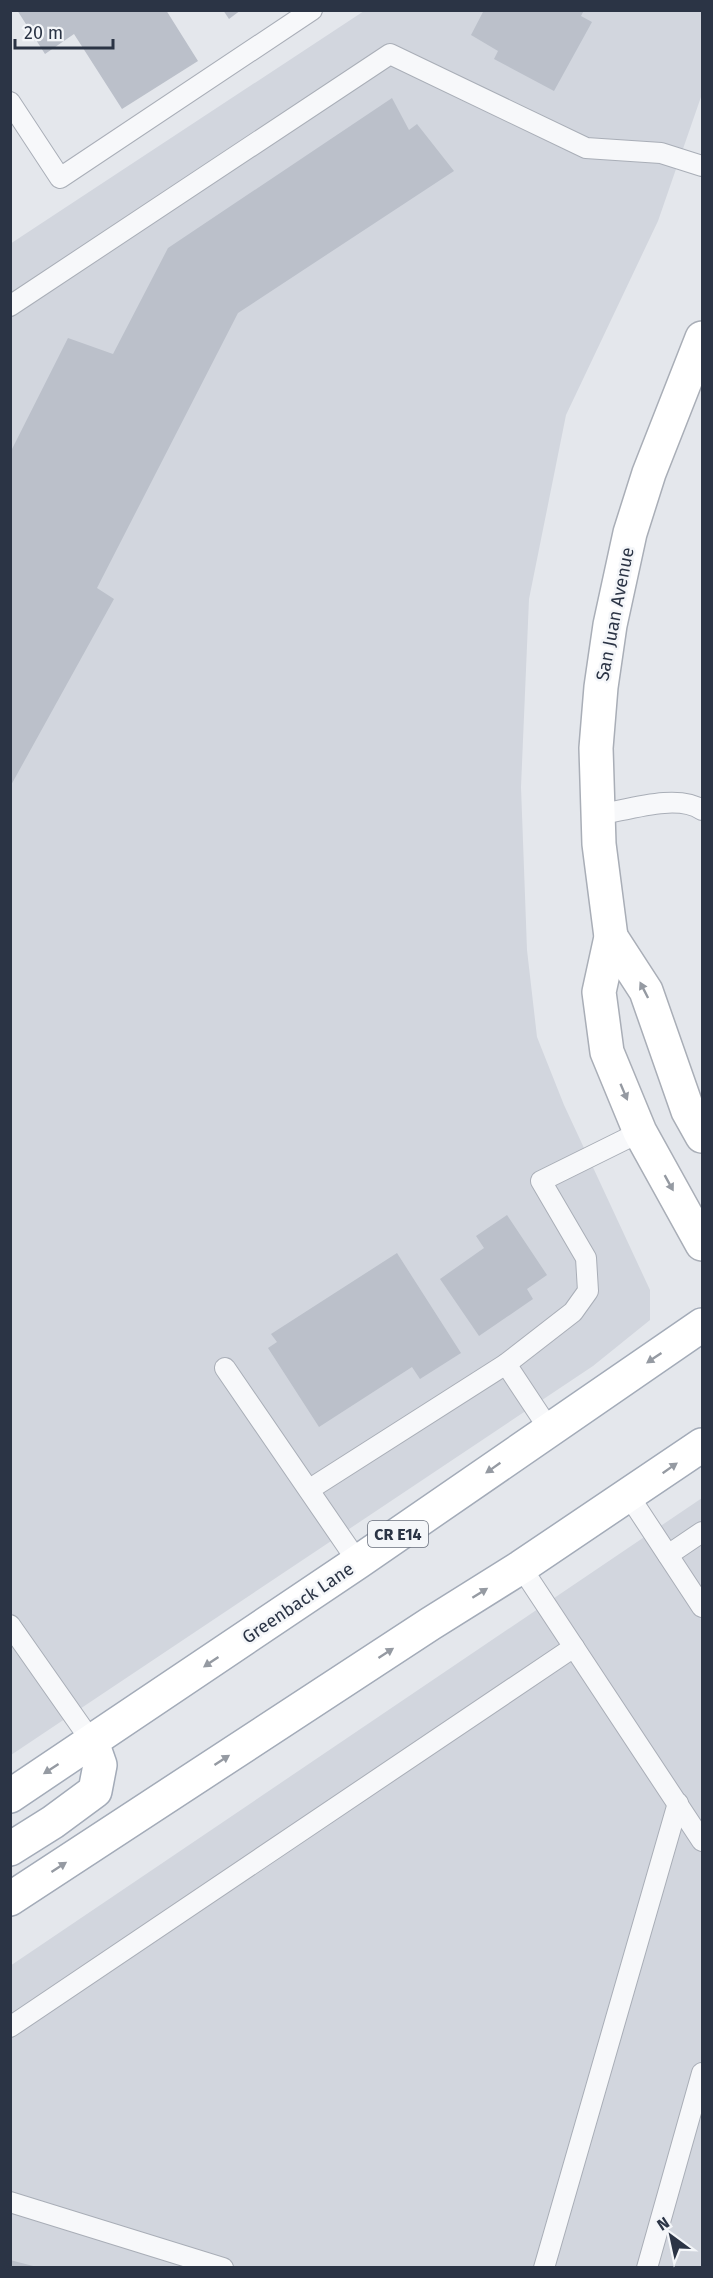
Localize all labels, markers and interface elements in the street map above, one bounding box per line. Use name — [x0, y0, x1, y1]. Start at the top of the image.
scale bar — [15, 12, 112, 50]
text: 20 m — [24, 22, 63, 44]
street label: San Juan Avenue — [591, 545, 639, 683]
one-way arrow — [639, 981, 648, 998]
one-way arrow — [620, 1083, 629, 1101]
one-way arrow — [664, 1175, 674, 1192]
one-way arrow — [646, 1352, 662, 1363]
one-way arrow — [485, 1462, 501, 1473]
one-way arrow — [661, 1462, 677, 1474]
road number: CR E14 — [368, 1521, 428, 1547]
street label: Greenback Lane — [238, 1558, 358, 1648]
one-way arrow — [472, 1588, 488, 1599]
one-way arrow — [377, 1648, 394, 1659]
one-way arrow — [203, 1656, 220, 1667]
one-way arrow — [214, 1754, 230, 1766]
one-way arrow — [43, 1764, 59, 1775]
one-way arrow — [51, 1861, 67, 1873]
north arrow — [641, 2206, 701, 2266]
text: N — [653, 2213, 673, 2235]

